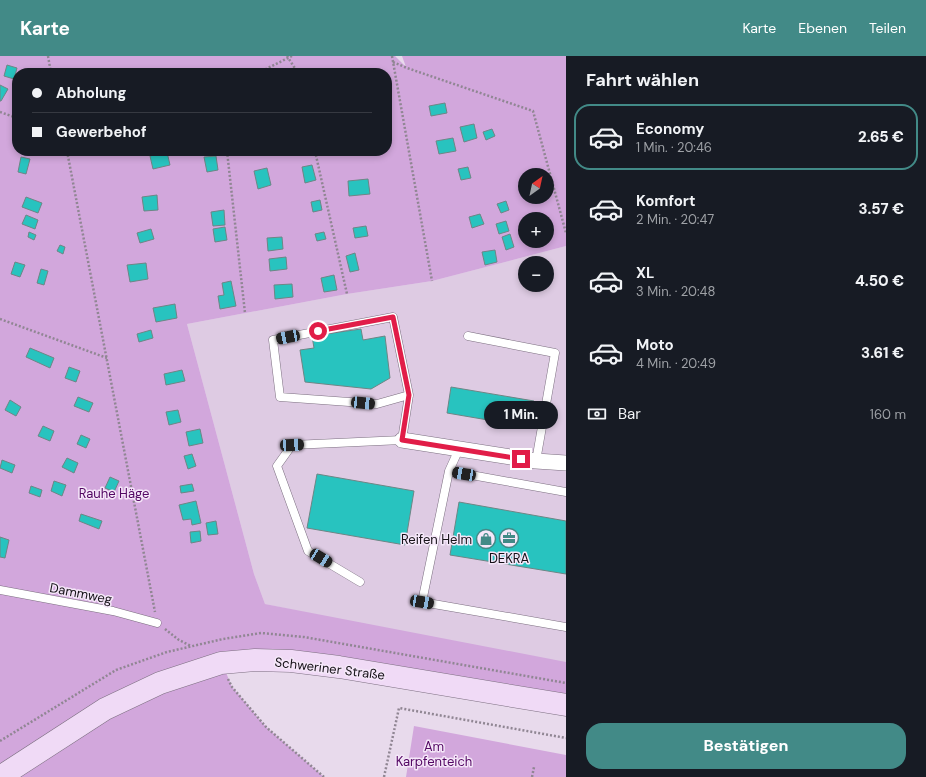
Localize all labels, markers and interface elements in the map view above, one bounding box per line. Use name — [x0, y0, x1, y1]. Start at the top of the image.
text: Karte — [20, 16, 70, 41]
text: Karte — [742, 19, 776, 37]
text: Ebenen — [798, 19, 847, 37]
text: Teilen — [869, 19, 906, 37]
text: Fahrt wählen — [586, 68, 699, 92]
text: Abholung — [56, 83, 126, 103]
icon: car — [588, 119, 624, 155]
text: Economy — [636, 119, 704, 139]
text: Gewerbehof — [56, 122, 146, 142]
text: 2.65 € — [858, 127, 904, 147]
text: 1 Min. · 20:46 — [636, 139, 712, 156]
north arrow — [518, 168, 554, 204]
map controls — [518, 168, 554, 292]
icon: car — [588, 191, 624, 227]
text: Komfort — [636, 191, 695, 211]
text: 3.57 € — [858, 199, 904, 219]
text: 2 Min. · 20:47 — [636, 211, 714, 228]
button: + — [518, 212, 554, 248]
button: − — [518, 256, 554, 292]
icon: car — [588, 263, 624, 299]
text: XL — [636, 263, 654, 283]
text: 4.50 € — [855, 271, 904, 291]
text: 3 Min. · 20:48 — [636, 283, 715, 300]
route start — [309, 322, 327, 340]
car — [275, 329, 301, 345]
icon: car — [588, 335, 624, 371]
text: Moto — [636, 335, 674, 355]
text: 3.61 € — [861, 343, 904, 363]
text: 4 Min. · 20:49 — [636, 355, 716, 372]
car — [351, 396, 375, 410]
callout: 1 Min. — [484, 401, 558, 429]
icon: cash — [586, 403, 608, 425]
text: Bar — [618, 404, 641, 424]
text: 1 Min. — [504, 406, 538, 423]
text: 160 m — [870, 406, 906, 423]
car — [280, 438, 304, 452]
route end — [512, 450, 530, 468]
car — [451, 466, 477, 482]
park label: Rauhe Häge — [79, 485, 149, 502]
office icon: DEKRA — [498, 527, 520, 549]
shop icon: Reifen Helm — [475, 528, 497, 550]
place label: Reifen Helm — [401, 531, 472, 548]
car — [308, 547, 334, 569]
place label: DEKRA — [489, 550, 529, 567]
street label: Dammweg — [48, 579, 114, 608]
car — [409, 594, 435, 610]
street label: Schweriner Straße — [274, 653, 386, 684]
button: Bestätigen — [586, 723, 906, 769]
park label: Am Karpfenteich — [396, 738, 472, 770]

